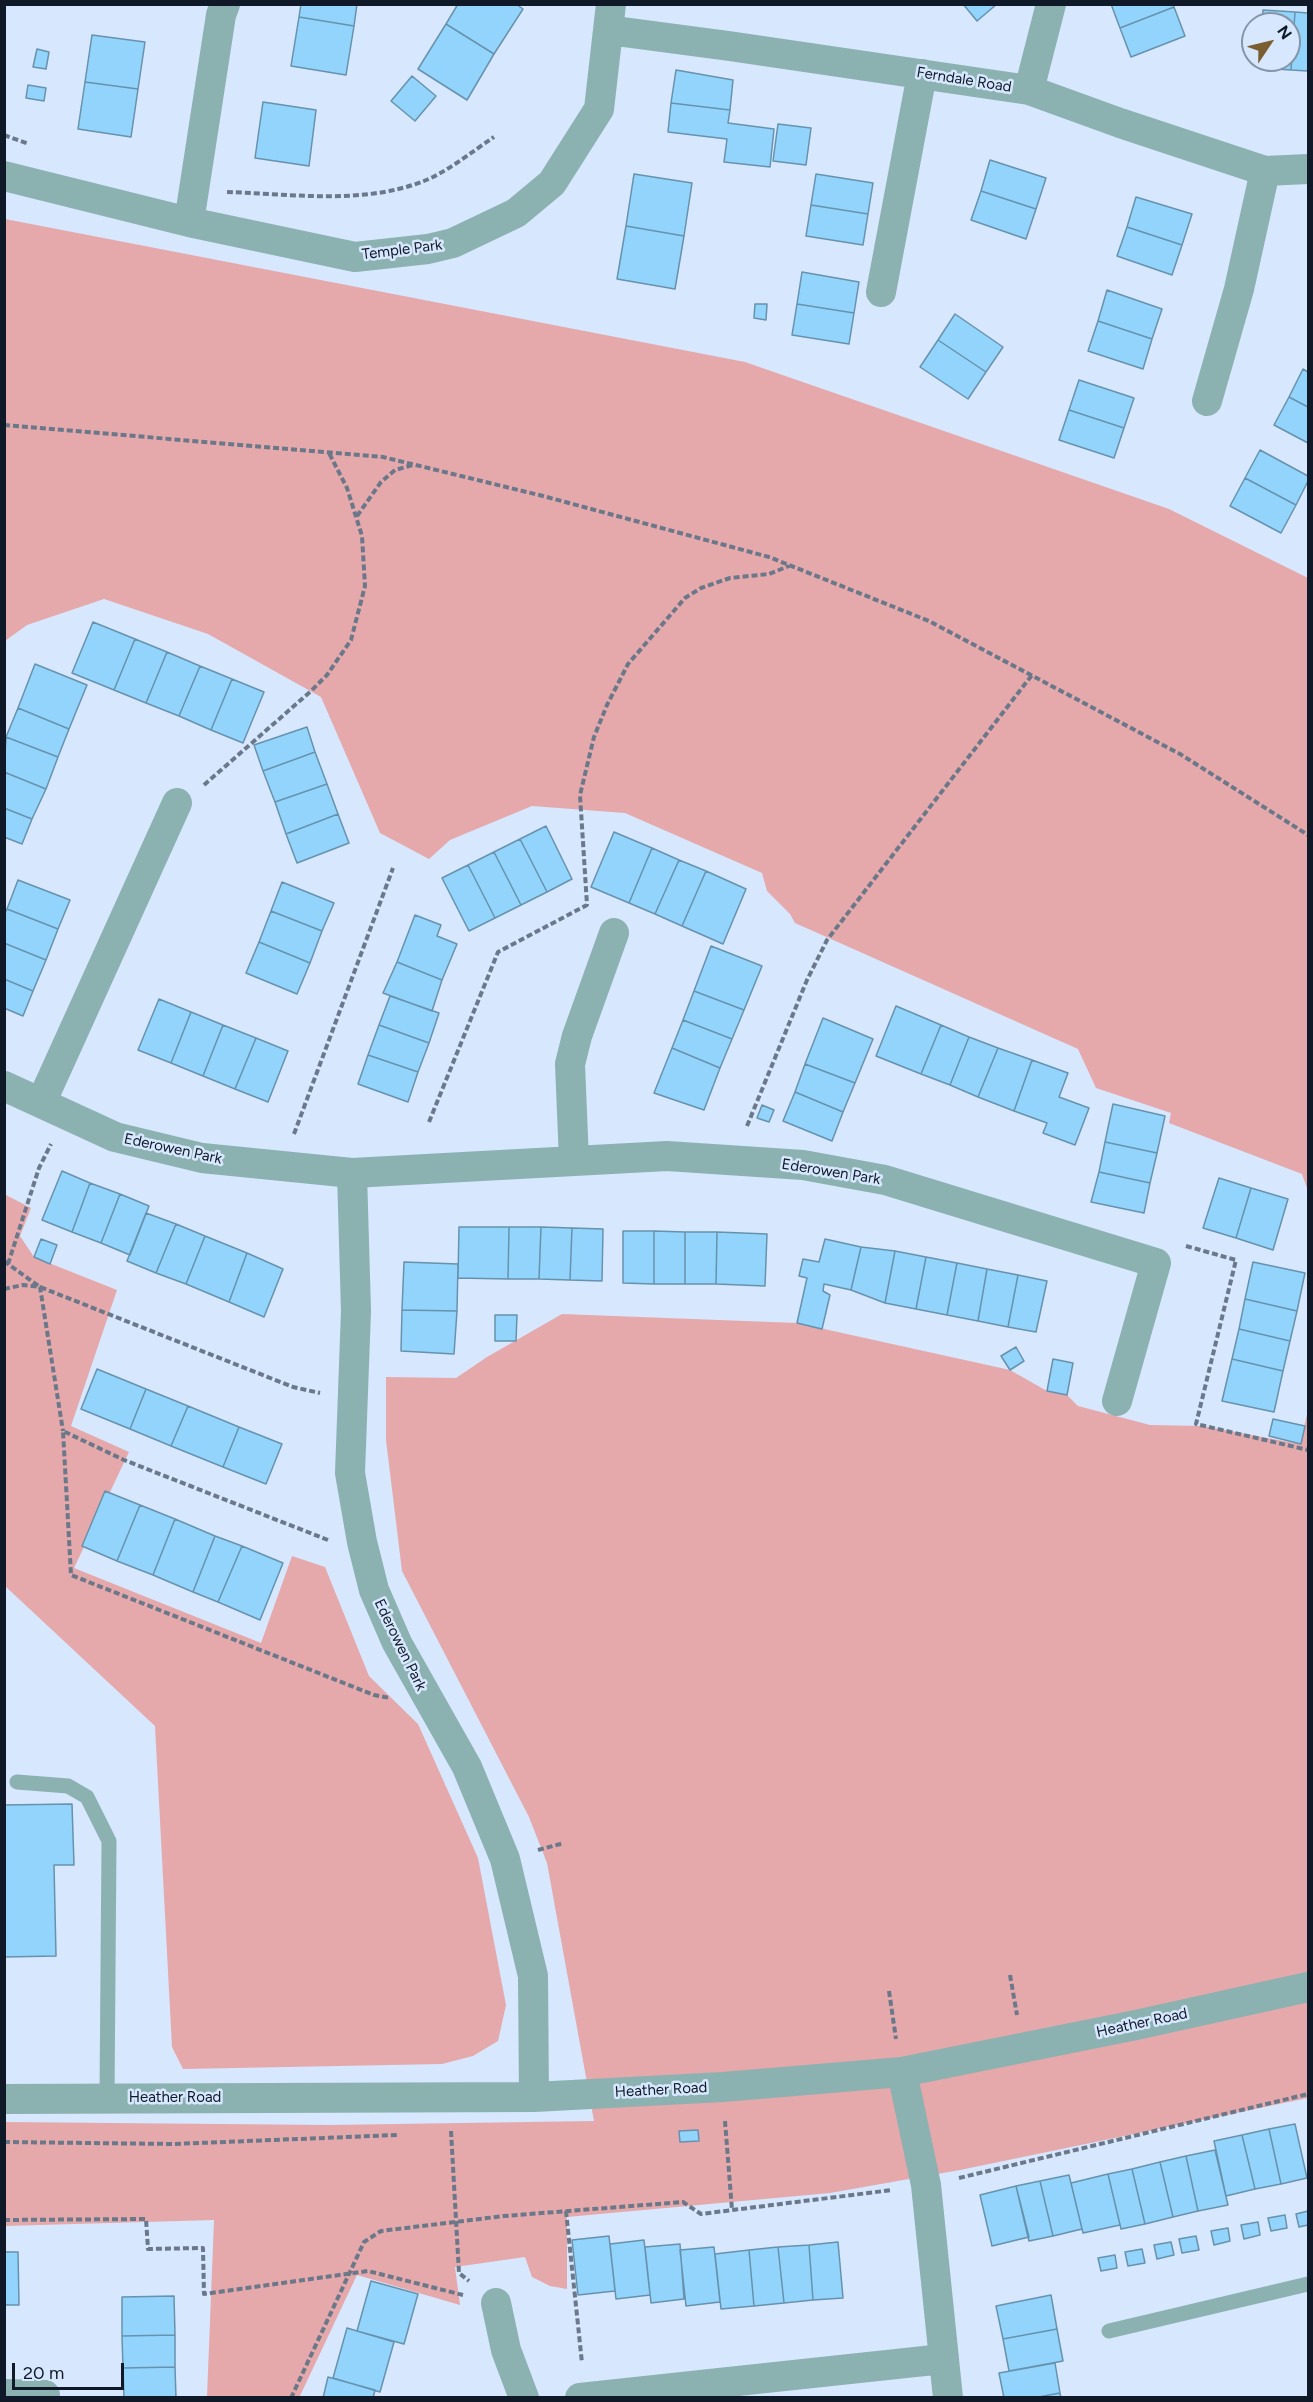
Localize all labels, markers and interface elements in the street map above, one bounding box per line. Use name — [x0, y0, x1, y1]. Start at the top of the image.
north arrow — [1241, 12, 1301, 72]
text: N — [1273, 22, 1296, 43]
street label: Ferndale Road — [915, 64, 1013, 96]
street label: Temple Park — [361, 236, 443, 264]
street label: Ederowen Park — [122, 1130, 224, 1168]
street label: Ederowen Park — [780, 1155, 882, 1189]
street label: Ederowen Park — [370, 1596, 430, 1694]
street label: Heather Road — [1095, 2005, 1189, 2041]
street label: Heather Road — [614, 2079, 708, 2101]
street label: Heather Road — [129, 2089, 221, 2107]
scale bar — [15, 2351, 128, 2389]
text: 20 m — [23, 2362, 64, 2384]

